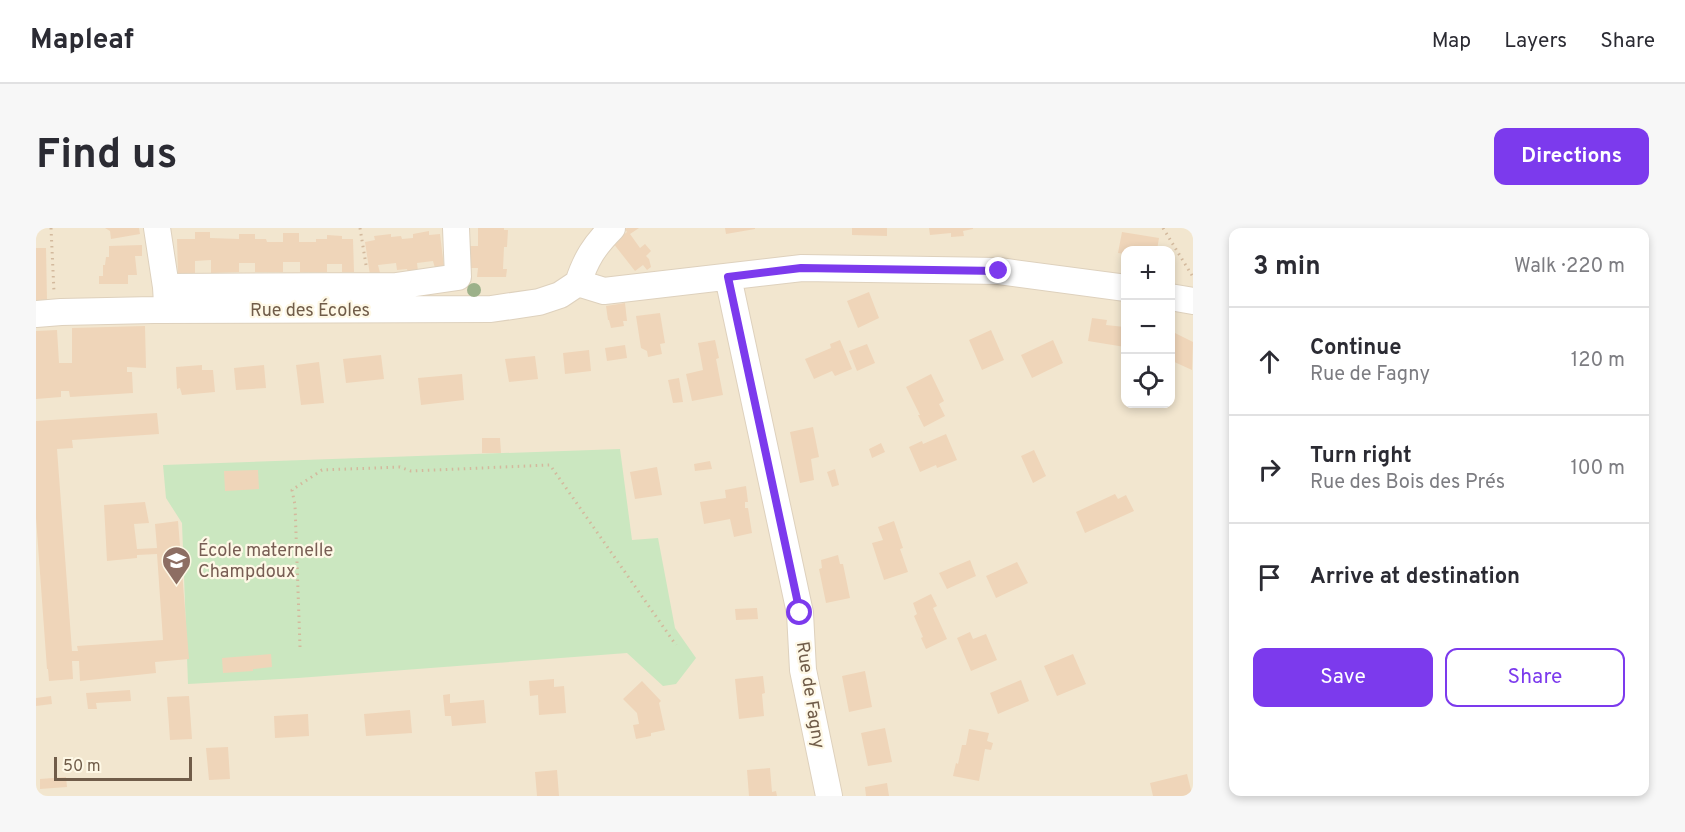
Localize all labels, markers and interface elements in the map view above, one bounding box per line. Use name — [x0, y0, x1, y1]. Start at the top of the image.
text: Mapleaf — [30, 23, 134, 59]
text: Map — [1432, 28, 1471, 55]
text: Layers — [1504, 28, 1567, 55]
text: Share — [1600, 28, 1655, 55]
button: Directions — [1494, 128, 1649, 185]
text: Find us — [36, 130, 177, 183]
map controls — [1121, 246, 1175, 408]
button: + — [1121, 246, 1175, 300]
text: 3 min — [1253, 251, 1321, 284]
text: Walk · 220 m — [1514, 254, 1625, 280]
route end — [985, 257, 1011, 283]
street label: Rue des Écoles — [250, 298, 370, 323]
button: − — [1121, 300, 1175, 354]
text: Continue — [1310, 335, 1401, 362]
icon: ahead — [1253, 345, 1286, 378]
text: 120 m — [1571, 348, 1625, 374]
button: locate — [1121, 354, 1175, 408]
text: Rue de Fagny — [1310, 362, 1430, 388]
text: Turn right — [1310, 443, 1412, 470]
icon: right — [1253, 453, 1286, 486]
text: 100 m — [1570, 456, 1625, 482]
text: Rue des Bois des Prés — [1310, 470, 1505, 496]
place label: École maternelle Champdoux — [198, 538, 333, 584]
school or university icon: École maternelle Champdoux — [161, 544, 193, 586]
icon: arrive — [1253, 561, 1286, 594]
text: Arrive at destination — [1310, 564, 1520, 591]
route start — [786, 599, 812, 625]
street label: Rue de Fagny — [790, 640, 829, 750]
button: Save — [1253, 648, 1433, 707]
button: Share — [1445, 648, 1625, 707]
scale bar — [54, 754, 192, 782]
text: 50 m — [63, 757, 101, 777]

